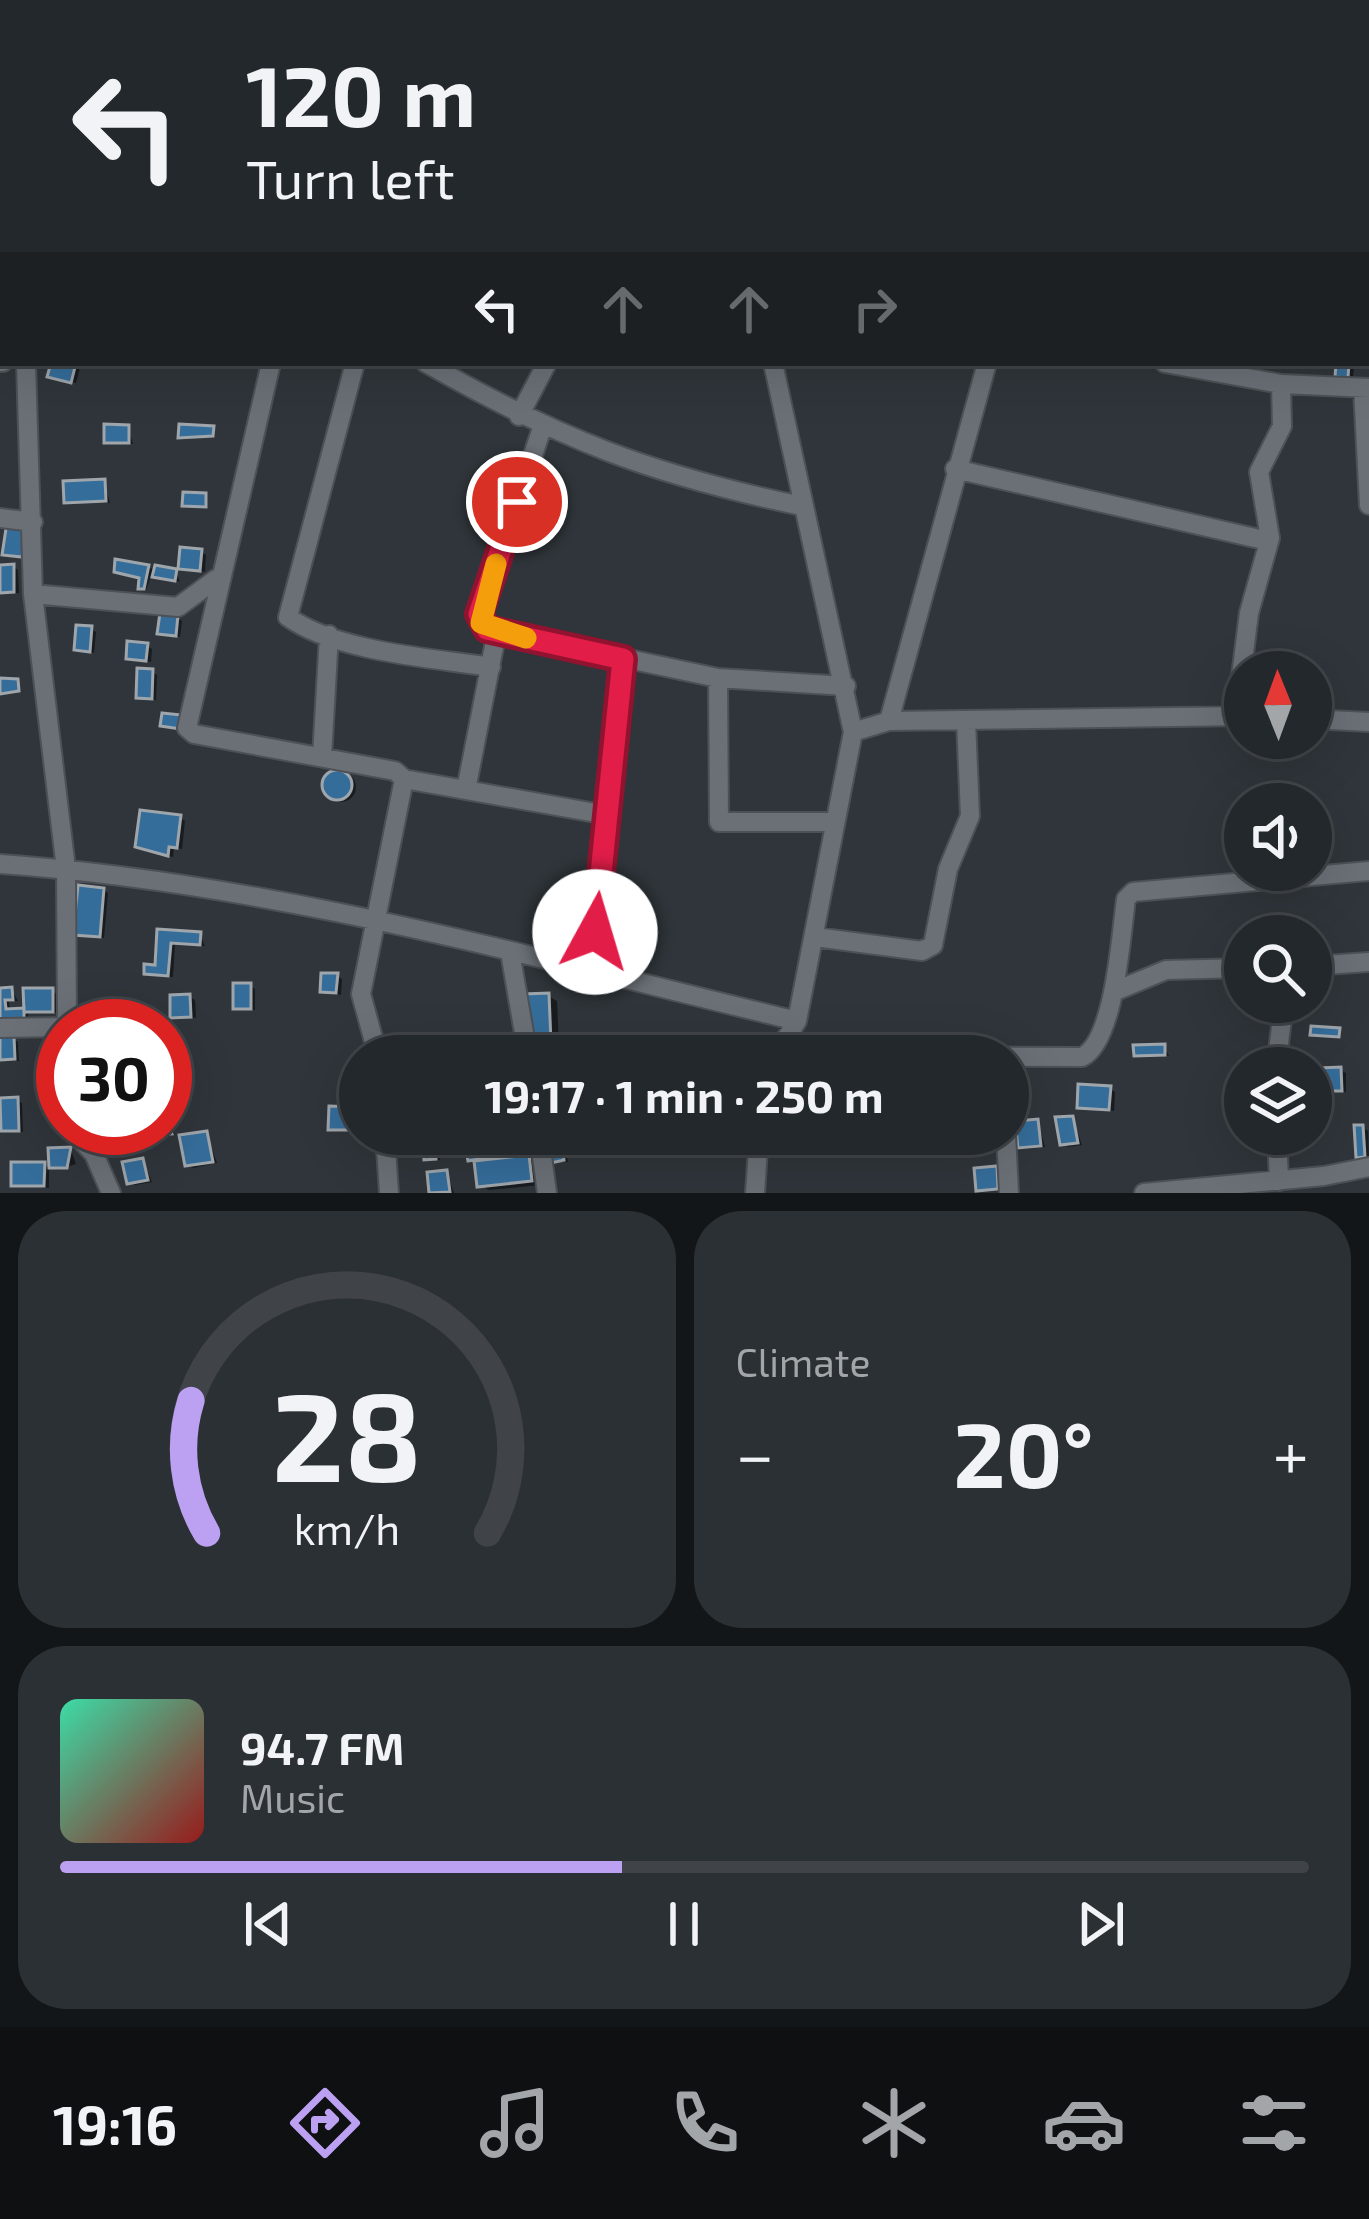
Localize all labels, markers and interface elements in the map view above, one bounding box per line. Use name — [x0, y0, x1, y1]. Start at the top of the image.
text: 120 m — [246, 43, 476, 144]
icon: left — [48, 48, 204, 204]
text: Turn left — [246, 145, 455, 210]
icon: left — [464, 276, 530, 342]
icon: ahead — [590, 276, 656, 342]
icon: ahead — [716, 276, 782, 342]
icon: right — [842, 276, 908, 342]
pin — [466, 451, 568, 553]
icon: arrive — [484, 469, 550, 535]
north arrow — [1224, 651, 1332, 759]
map controls — [1224, 651, 1332, 1155]
button: sound — [1224, 783, 1332, 891]
position arrow — [532, 869, 658, 995]
button: search — [1224, 915, 1332, 1023]
speed limit sign: 30 — [36, 999, 192, 1155]
button: layers — [1224, 1047, 1332, 1155]
text: 19:17 · 1 min · 250 m — [484, 1068, 884, 1122]
text: Climate — [736, 1338, 870, 1385]
text: 28 — [272, 1357, 422, 1507]
text: 20° — [953, 1398, 1093, 1506]
text: − — [736, 1413, 774, 1492]
text: + — [1273, 1413, 1309, 1492]
text: km/h — [293, 1501, 400, 1553]
text: 94.7 FM — [240, 1720, 404, 1774]
text: Music — [240, 1774, 345, 1821]
icon: previous — [235, 1891, 301, 1957]
icon: pause — [651, 1891, 717, 1957]
icon: next — [1068, 1891, 1134, 1957]
icon: directions — [283, 2081, 367, 2165]
icon: music — [473, 2081, 557, 2165]
icon: phone — [663, 2081, 747, 2165]
icon: climate — [852, 2081, 936, 2165]
icon: car — [1042, 2081, 1126, 2165]
icon: filters — [1232, 2081, 1316, 2165]
text: 19:16 — [53, 2091, 177, 2156]

